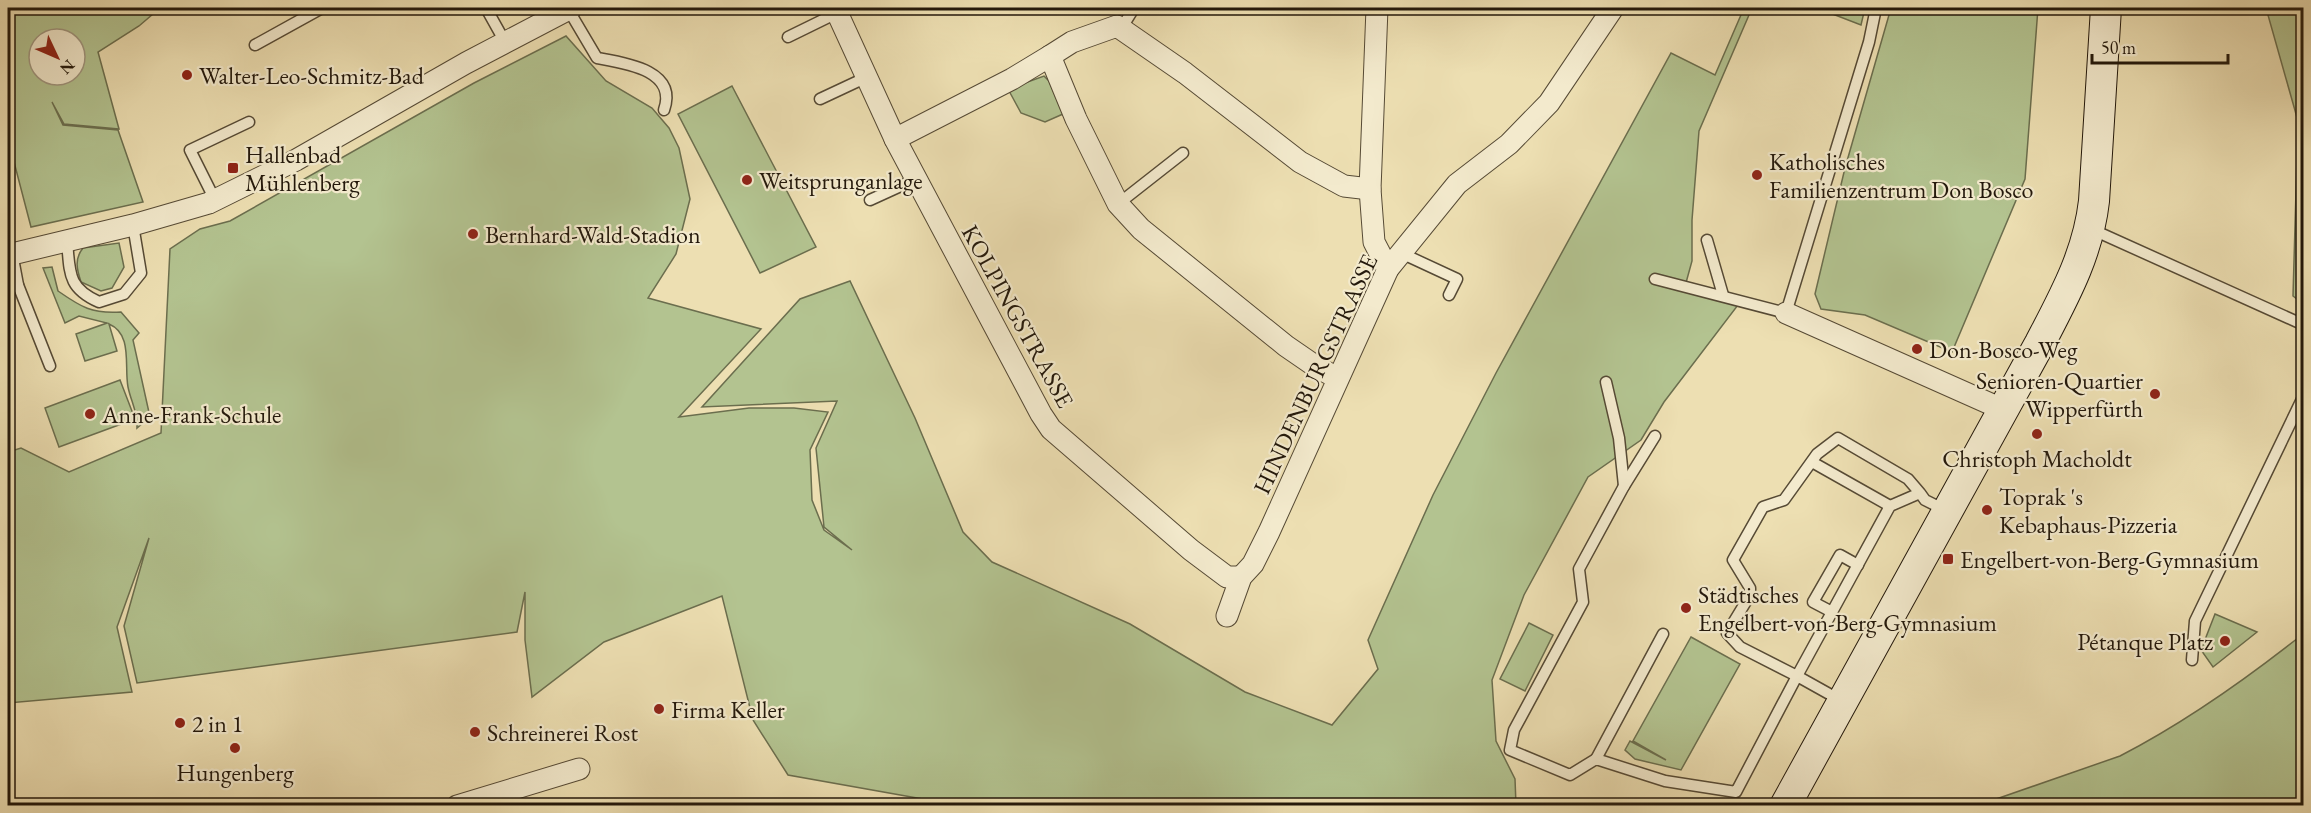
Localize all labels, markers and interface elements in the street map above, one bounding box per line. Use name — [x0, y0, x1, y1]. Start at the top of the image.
north arrow — [27, 27, 87, 87]
scale bar — [2092, 27, 2228, 65]
text: 50 m — [2101, 36, 2136, 59]
text: N — [55, 55, 79, 79]
place label: Walter-Leo-Schmitz-Bad — [199, 60, 425, 91]
marker: Walter-Leo-Schmitz-Bad — [180, 68, 194, 82]
place label: Hallenbad Mühlenberg — [245, 139, 360, 198]
place label: Katholisches Familienzentrum Don Bosco — [1769, 146, 2034, 205]
marker: Hallenbad Mühlenberg — [226, 161, 240, 175]
place label: Weitsprunganlage — [759, 165, 923, 196]
marker: Katholisches Familienzentrum Don Bosco — [1750, 168, 1764, 182]
marker: Weitsprunganlage — [740, 173, 754, 187]
place label: Bernhard-Wald-Stadion — [485, 219, 701, 250]
street label: KOLPINGSTRASSE — [955, 219, 1081, 413]
marker: Bernhard-Wald-Stadion — [466, 227, 480, 241]
street label: HINDENBURGSTRASSE — [1246, 249, 1384, 499]
place label: Don-Bosco-Weg — [1929, 334, 2078, 365]
marker: Don-Bosco-Weg — [1910, 342, 1924, 356]
place label: Senioren-Quartier Wipperfürth — [1976, 365, 2143, 424]
marker: Senioren-Quartier Wipperfürth — [2148, 387, 2162, 401]
place label: Anne-Frank-Schule — [101, 399, 281, 430]
marker: Anne-Frank-Schule — [83, 407, 97, 421]
marker: Christoph Macholdt — [2030, 427, 2044, 441]
place label: Christoph Macholdt — [1942, 443, 2132, 474]
place label: Toprak 's Kebaphaus-Pizzeria — [1999, 481, 2178, 540]
marker: Toprak 's Kebaphaus-Pizzeria — [1980, 503, 1994, 517]
place label: Engelbert-von-Berg-Gymnasium — [1960, 544, 2259, 575]
marker: Engelbert-von-Berg-Gymnasium — [1941, 552, 1955, 566]
place label: Städtisches Engelbert-von-Berg-Gymnasium — [1698, 579, 1997, 638]
marker: Städtisches Engelbert-von-Berg-Gymnasium — [1679, 601, 1693, 615]
place label: Pétanque Platz — [2077, 626, 2213, 657]
marker: Pétanque Platz — [2218, 634, 2232, 648]
place label: Firma Keller — [671, 694, 785, 725]
marker: Firma Keller — [652, 702, 666, 716]
place label: 2 in 1 — [192, 708, 243, 739]
marker: 2 in 1 — [173, 716, 187, 730]
place label: Schreinerei Rost — [487, 717, 638, 748]
marker: Schreinerei Rost — [468, 725, 482, 739]
marker: Hungenberg — [228, 741, 242, 755]
place label: Hungenberg — [176, 757, 294, 788]

